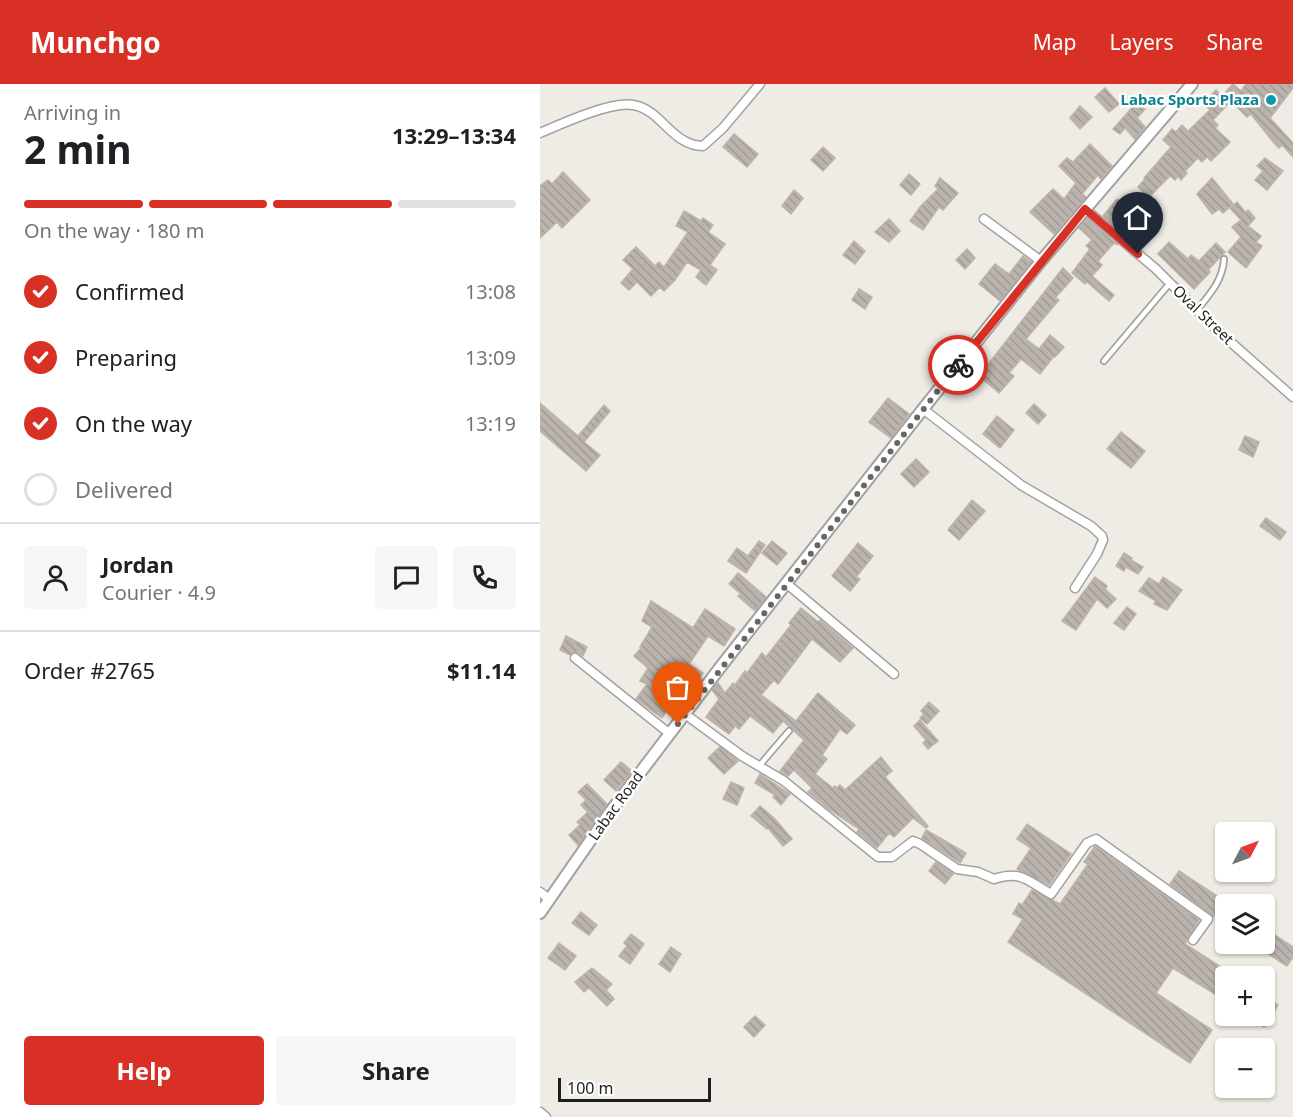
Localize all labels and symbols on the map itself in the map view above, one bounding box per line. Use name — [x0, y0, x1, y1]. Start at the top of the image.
place label: Labac Sports Plaza — [1121, 89, 1259, 109]
marker: Labac Sports Plaza — [1264, 93, 1278, 107]
pin — [1112, 192, 1163, 254]
street label: Oval Street — [1169, 280, 1239, 349]
courier — [928, 335, 988, 395]
pin — [652, 662, 703, 724]
street label: Labac Road — [583, 767, 647, 844]
north arrow — [1215, 822, 1275, 882]
scale bar — [558, 1075, 711, 1102]

